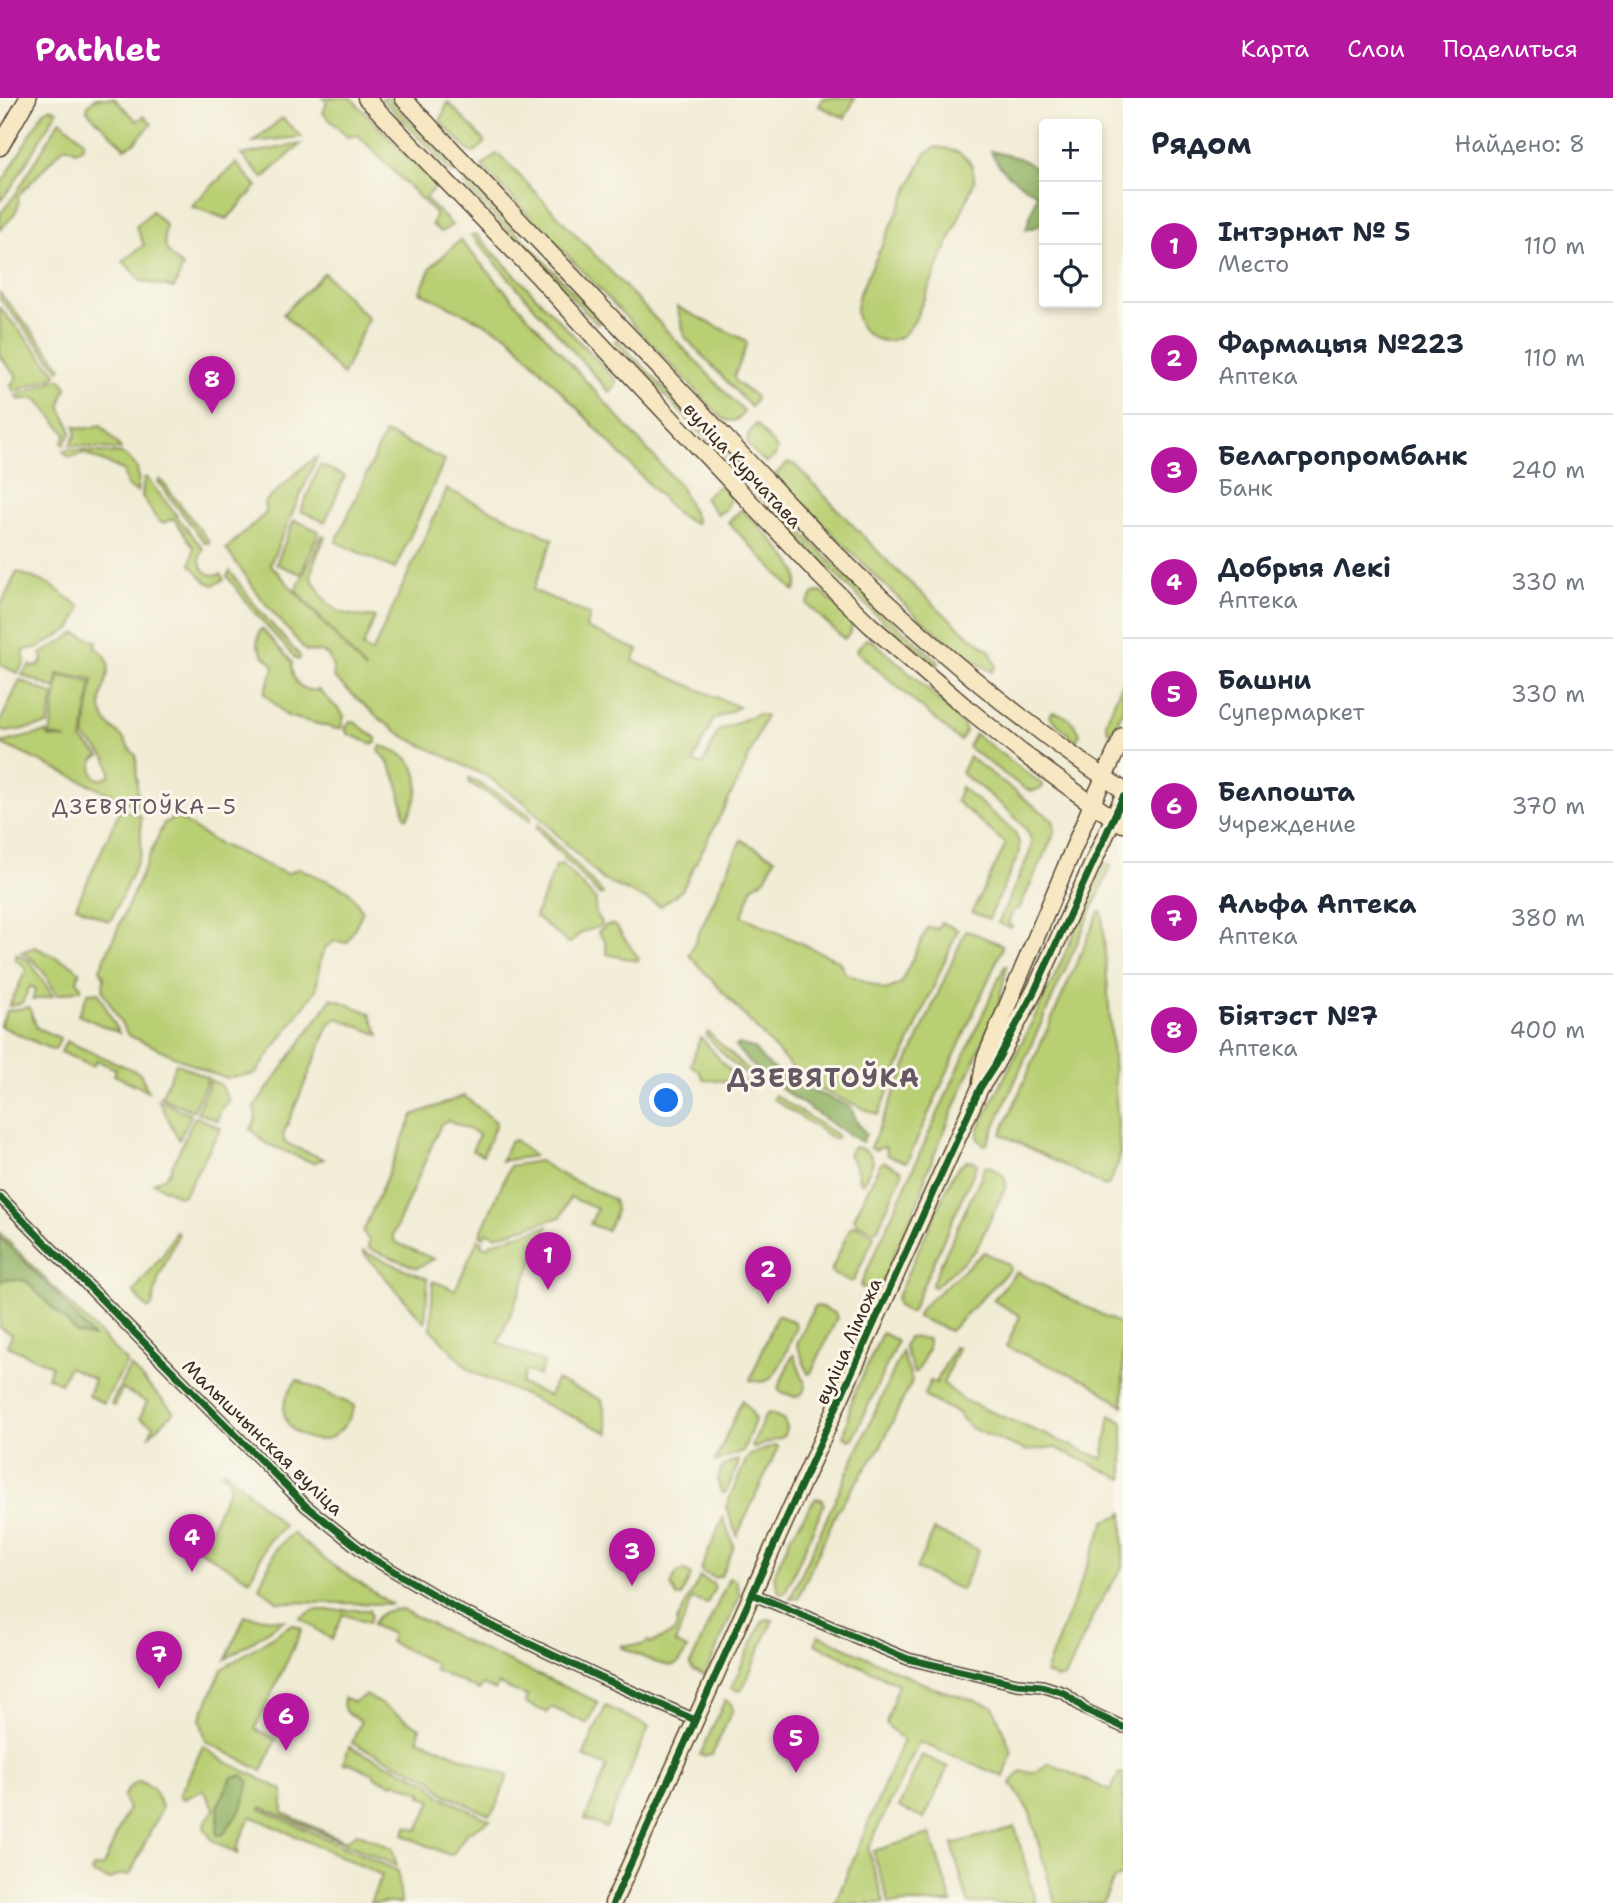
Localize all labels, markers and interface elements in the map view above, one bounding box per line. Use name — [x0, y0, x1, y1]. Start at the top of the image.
text: Pathlet — [35, 27, 161, 72]
text: Карта — [1241, 33, 1309, 65]
text: Слои — [1347, 33, 1405, 65]
text: Поделиться — [1443, 33, 1578, 65]
map controls — [1039, 119, 1102, 308]
button: + — [1039, 119, 1102, 182]
text: Рядом — [1151, 123, 1251, 164]
text: Найдено: 8 — [1455, 129, 1585, 159]
button: − — [1039, 182, 1102, 245]
text: Інтэрнат № 5 — [1218, 214, 1411, 249]
text: 1 — [1169, 231, 1179, 261]
text: 110 m — [1523, 231, 1585, 261]
button: locate — [1039, 245, 1102, 308]
text: Место — [1218, 249, 1289, 279]
text: Фармацыя №223 — [1218, 326, 1464, 361]
text: 2 — [1166, 343, 1182, 373]
text: 110 m — [1523, 343, 1585, 373]
pin: 8 — [189, 356, 235, 414]
text: Аптека — [1218, 361, 1298, 391]
street label: вуліца Курчатава — [678, 397, 808, 534]
text: Белагропромбанк — [1218, 438, 1468, 473]
text: 3 — [1166, 455, 1182, 485]
text: 240 m — [1511, 455, 1585, 485]
text: Банк — [1218, 473, 1273, 503]
text: Добрыя Лекі — [1218, 550, 1391, 585]
text: 4 — [1166, 567, 1182, 597]
text: 330 m — [1511, 567, 1585, 597]
text: Аптека — [1218, 585, 1298, 615]
text: Башни — [1218, 662, 1311, 697]
text: 5 — [1167, 679, 1181, 709]
text: 330 m — [1511, 679, 1585, 709]
text: Супермаркет — [1218, 697, 1365, 727]
text: Белпошта — [1218, 774, 1355, 809]
text: 6 — [1166, 791, 1182, 821]
text: 370 m — [1512, 791, 1585, 821]
district label: ДЗЕВЯТОЎКА–5 — [52, 793, 238, 821]
text: Учреждение — [1218, 809, 1356, 839]
text: Альфа Аптека — [1218, 886, 1416, 921]
text: 7 — [1166, 903, 1182, 933]
text: 380 m — [1510, 903, 1585, 933]
text: Аптека — [1218, 921, 1298, 951]
text: Біятэст №7 — [1218, 998, 1378, 1033]
text: 8 — [1166, 1015, 1182, 1045]
text: 400 m — [1509, 1015, 1585, 1045]
text: Аптека — [1218, 1033, 1298, 1063]
district label: ДЗЕВЯТОЎКА — [727, 1060, 921, 1095]
your location — [649, 1083, 683, 1117]
pin: 1 — [525, 1232, 571, 1290]
pin: 2 — [745, 1246, 791, 1304]
street label: вуліца Ліможа — [809, 1274, 888, 1408]
street label: Малышчынская вуліца — [177, 1354, 349, 1521]
pin: 4 — [169, 1514, 215, 1572]
pin: 3 — [609, 1528, 655, 1586]
pin: 7 — [136, 1631, 182, 1689]
pin: 6 — [263, 1693, 309, 1751]
pin: 5 — [773, 1715, 819, 1773]

